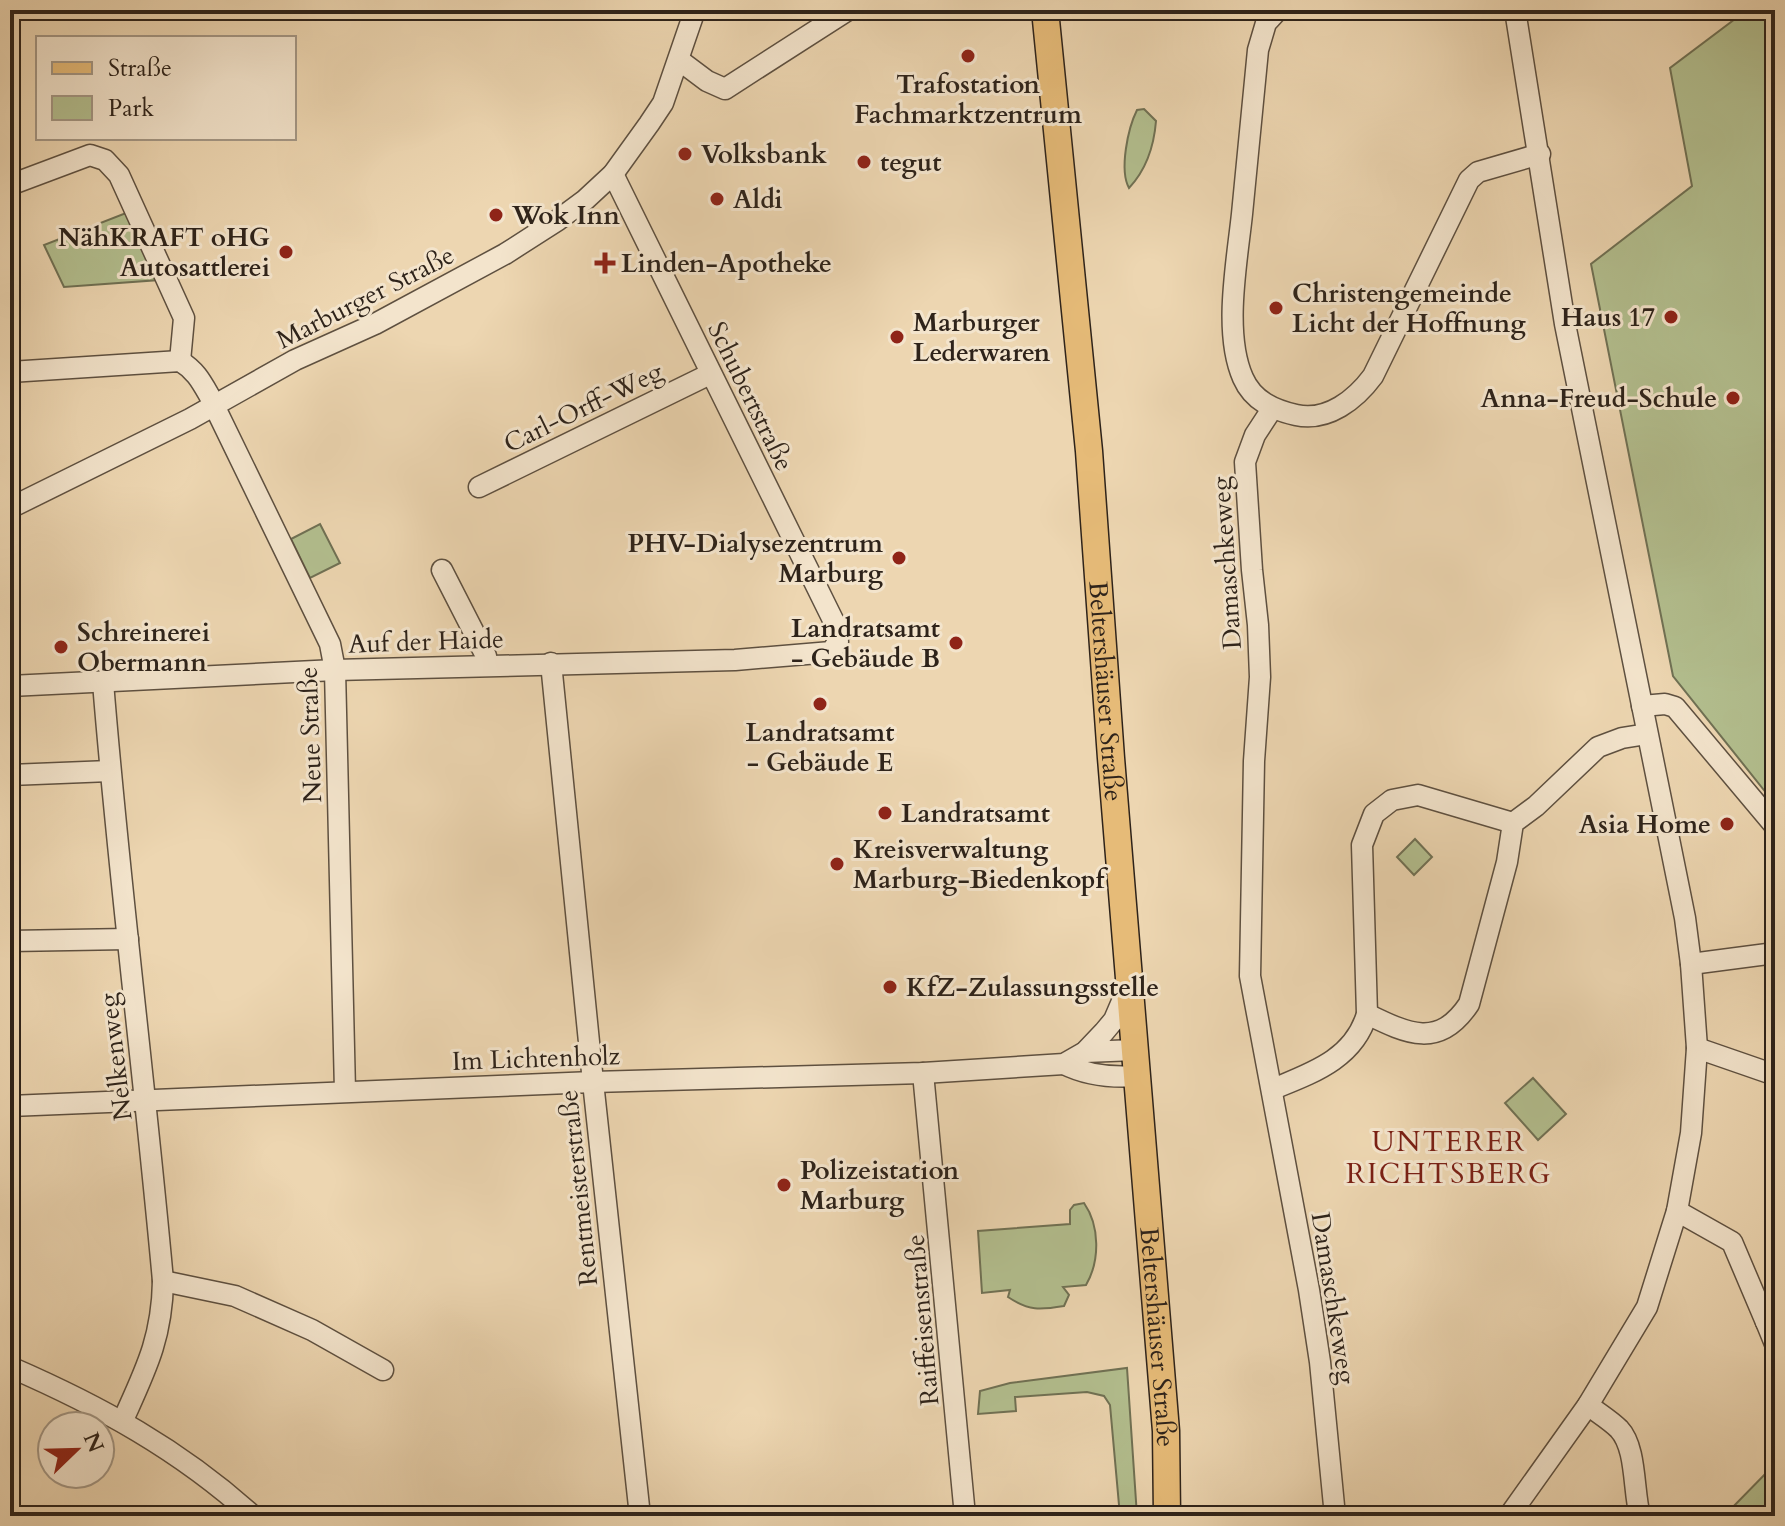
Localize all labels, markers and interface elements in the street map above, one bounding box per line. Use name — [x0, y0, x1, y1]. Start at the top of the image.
legend — [36, 36, 296, 140]
marker: Trafostation Fachmarktzentrum — [959, 47, 977, 65]
text: Straße — [108, 52, 172, 85]
place label: Trafostation Fachmarktzentrum — [854, 67, 1082, 132]
text: Park — [108, 92, 154, 125]
place label: Volksbank — [701, 137, 828, 172]
marker: Volksbank — [676, 145, 694, 163]
place label: tegut — [880, 145, 941, 180]
marker: tegut — [855, 153, 873, 171]
place label: Aldi — [733, 182, 783, 217]
marker: Aldi — [708, 190, 726, 208]
place label: Wok Inn — [511, 198, 620, 233]
marker: Wok Inn — [487, 206, 505, 224]
place label: NähKRAFT oHG Autosattlerei — [58, 220, 270, 285]
street label: Marburger Straße — [270, 238, 460, 357]
marker: NähKRAFT oHG Autosattlerei — [277, 243, 295, 261]
place label: Linden-Apotheke — [621, 246, 832, 281]
marker: Linden-Apotheke — [596, 254, 614, 272]
place label: Christengemeinde Licht der Hoffnung — [1292, 276, 1526, 341]
marker: Christengemeinde Licht der Hoffnung — [1267, 299, 1285, 317]
place label: Haus 17 — [1561, 300, 1655, 335]
place label: Marburger Lederwaren — [913, 305, 1051, 370]
marker: Haus 17 — [1662, 308, 1680, 326]
street label: Schubertstraße — [699, 316, 802, 477]
marker: Marburger Lederwaren — [888, 328, 906, 346]
street label: Carl-Orff-Weg — [498, 354, 669, 461]
place label: Anna-Freud-Schule — [1481, 381, 1717, 416]
marker: Anna-Freud-Schule — [1724, 389, 1742, 407]
street label: Damaschkeweg — [1203, 475, 1250, 651]
place label: PHV-Dialysezentrum Marburg — [627, 526, 883, 591]
marker: PHV-Dialysezentrum Marburg — [890, 549, 908, 567]
street label: Beltershäuser Straße — [1080, 580, 1131, 803]
place label: Landratsamt - Gebäude B — [791, 611, 940, 676]
place label: Schreinerei Obermann — [77, 615, 210, 680]
street label: Auf der Haide — [348, 621, 504, 662]
marker: Landratsamt - Gebäude B — [947, 634, 965, 652]
marker: Schreinerei Obermann — [52, 638, 70, 656]
street label: Neue Straße — [291, 666, 330, 804]
marker: Landratsamt - Gebäude E — [811, 695, 829, 713]
place label: Landratsamt - Gebäude E — [746, 715, 894, 780]
place label: Landratsamt — [901, 796, 1050, 831]
marker: Landratsamt — [876, 804, 894, 822]
place label: Asia Home — [1579, 807, 1711, 842]
marker: Asia Home — [1718, 815, 1736, 833]
place label: Kreisverwaltung Marburg-Biedenkopf — [853, 832, 1109, 897]
marker: Kreisverwaltung Marburg-Biedenkopf — [828, 855, 846, 873]
place label: KfZ-Zulassungsstelle — [906, 970, 1159, 1005]
marker: KfZ-Zulassungsstelle — [881, 978, 899, 996]
street label: Nelkenweg — [90, 991, 141, 1123]
street label: Im Lichtenholz — [451, 1038, 621, 1079]
street label: Rentmeisterstraße — [551, 1088, 606, 1288]
district label: UNTERER RICHTSBERG — [1346, 1123, 1552, 1193]
place label: Polizeistation Marburg — [800, 1153, 959, 1218]
marker: Polizeistation Marburg — [775, 1176, 793, 1194]
street label: Damaschkeweg — [1303, 1210, 1364, 1387]
street label: Beltershäuser Straße — [1131, 1226, 1183, 1447]
street label: Raiffeisenstraße — [898, 1233, 947, 1407]
north arrow — [36, 1410, 116, 1490]
text: N — [76, 1428, 111, 1457]

